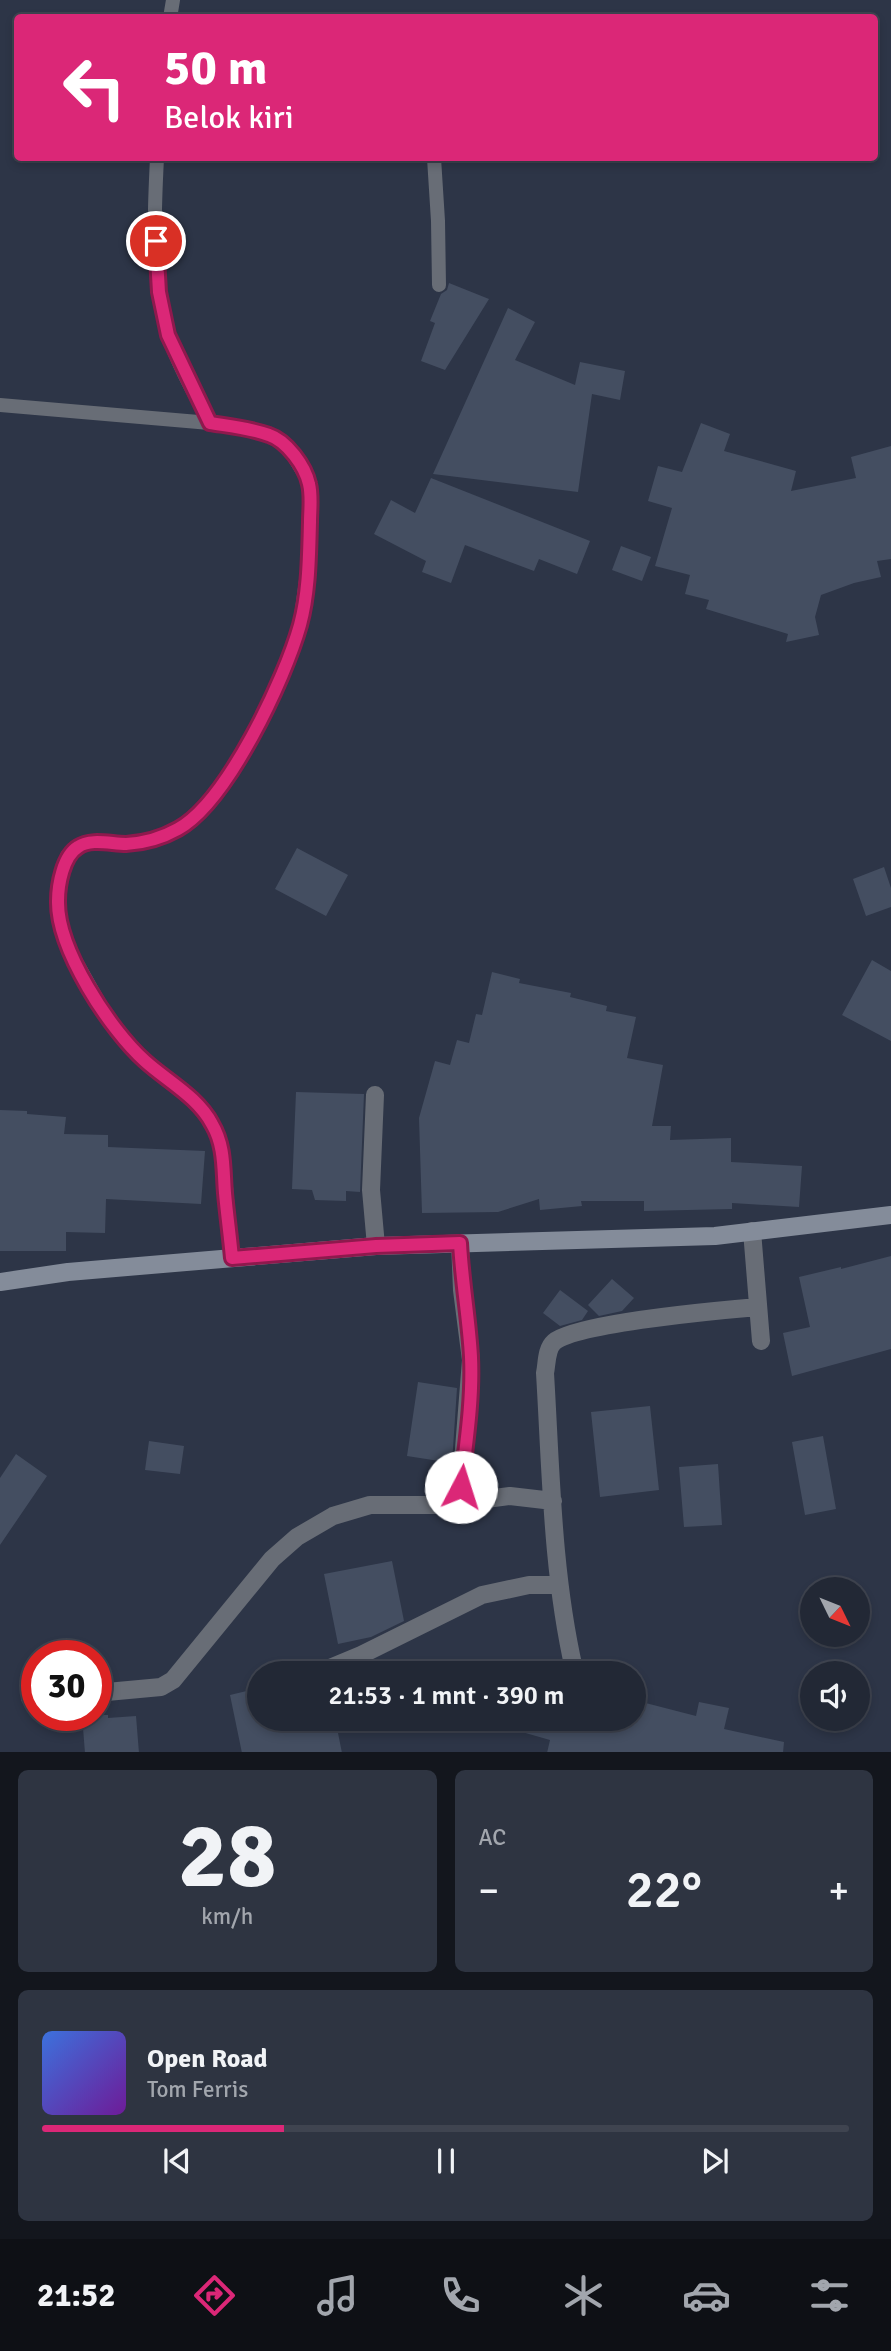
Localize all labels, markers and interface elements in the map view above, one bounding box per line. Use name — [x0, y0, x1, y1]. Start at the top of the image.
text: 50 m — [164, 38, 267, 98]
icon: left — [49, 42, 140, 133]
text: Belok kiri — [164, 98, 294, 137]
pin — [126, 211, 186, 271]
icon: arrive — [137, 222, 175, 260]
position arrow — [424, 1450, 498, 1524]
north arrow — [800, 1577, 870, 1647]
map controls — [800, 1577, 870, 1731]
speed limit sign: 30 — [21, 1640, 112, 1731]
button: sound — [800, 1661, 870, 1731]
text: 21:53 · 1 mnt · 390 m — [329, 1680, 564, 1712]
text: 28 — [178, 1800, 276, 1913]
text: AC — [479, 1823, 506, 1852]
text: 22° — [626, 1858, 702, 1922]
text: − — [479, 1867, 499, 1914]
text: + — [828, 1867, 849, 1914]
text: km/h — [201, 1902, 253, 1931]
text: Open Road — [147, 2043, 268, 2075]
text: Tom Ferris — [147, 2075, 248, 2104]
icon: previous — [158, 2142, 196, 2180]
icon: pause — [427, 2142, 465, 2180]
icon: next — [696, 2142, 734, 2180]
icon: directions — [190, 2271, 239, 2320]
icon: music — [313, 2271, 362, 2320]
icon: phone — [436, 2271, 485, 2320]
icon: climate — [559, 2271, 608, 2320]
icon: car — [682, 2271, 731, 2320]
icon: filters — [805, 2271, 854, 2320]
text: 21:52 — [37, 2276, 116, 2315]

